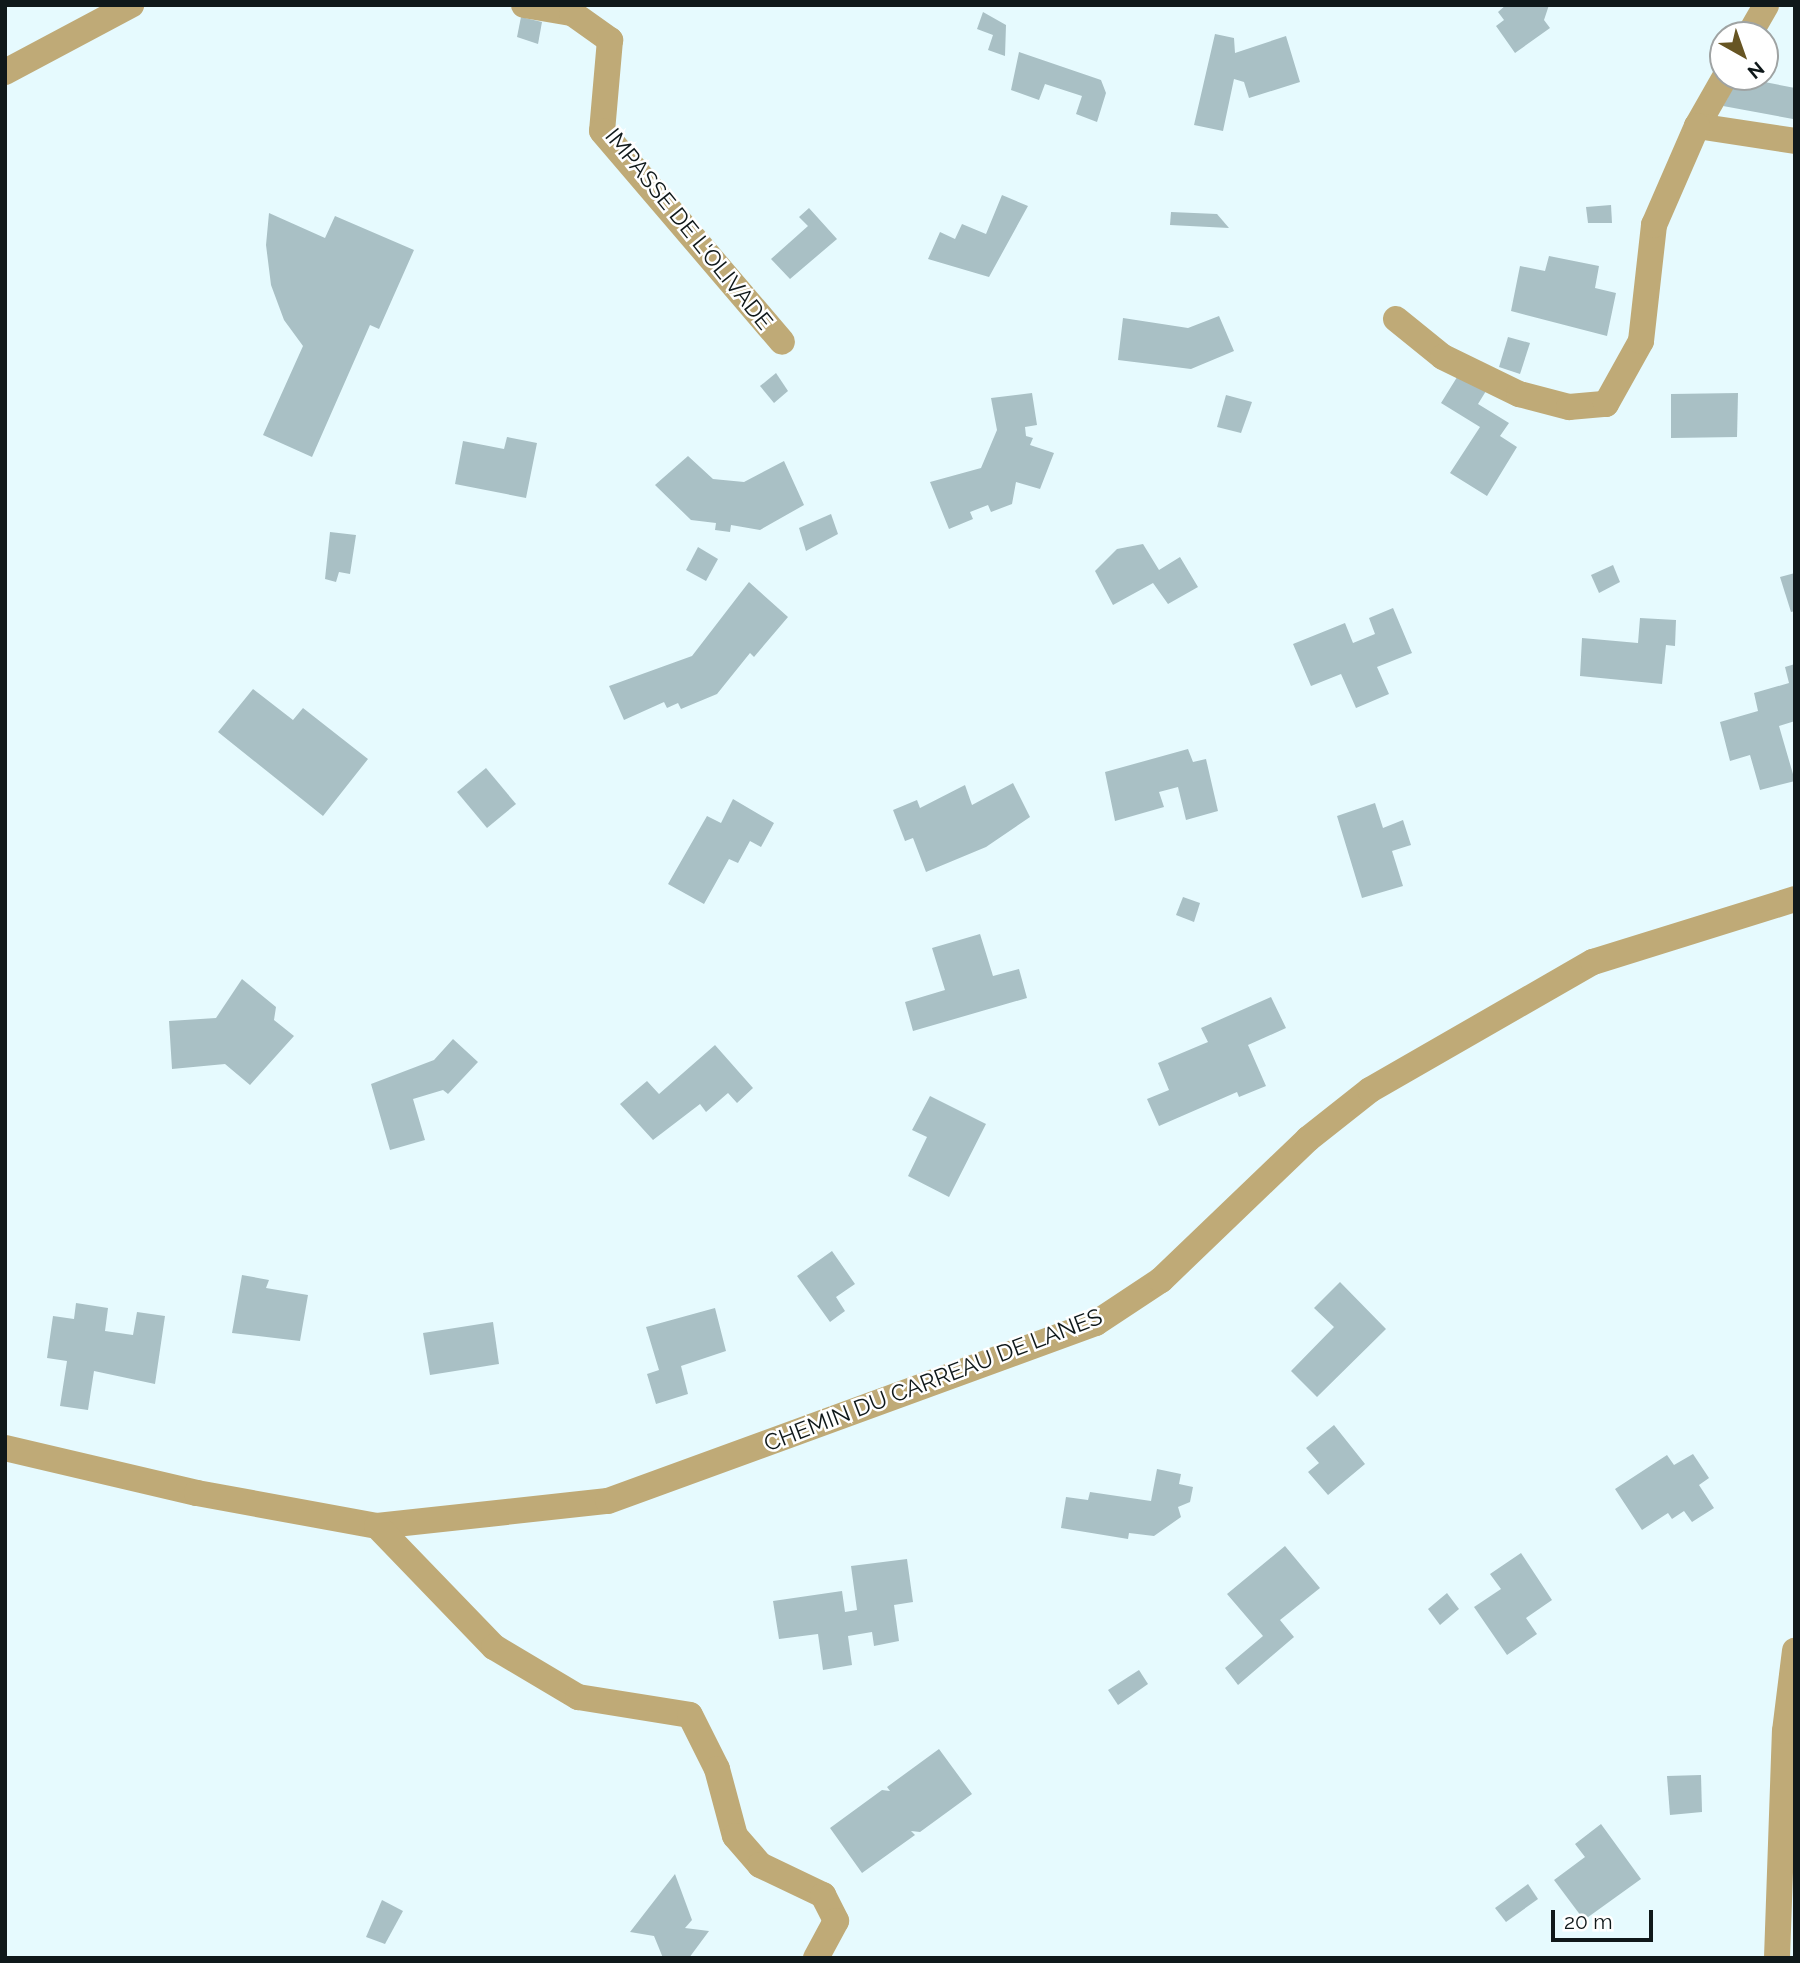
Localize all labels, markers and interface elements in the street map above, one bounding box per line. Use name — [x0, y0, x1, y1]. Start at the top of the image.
north arrow — [1709, 21, 1779, 91]
text: N — [1744, 57, 1769, 84]
street label: IMPASSE DE L'OLIVADE — [599, 123, 779, 335]
street label: CHEMIN DU CARREAU DE LANES — [760, 1303, 1106, 1457]
scale bar — [1555, 1896, 1657, 1940]
text: 20 m — [1564, 1909, 1612, 1934]

